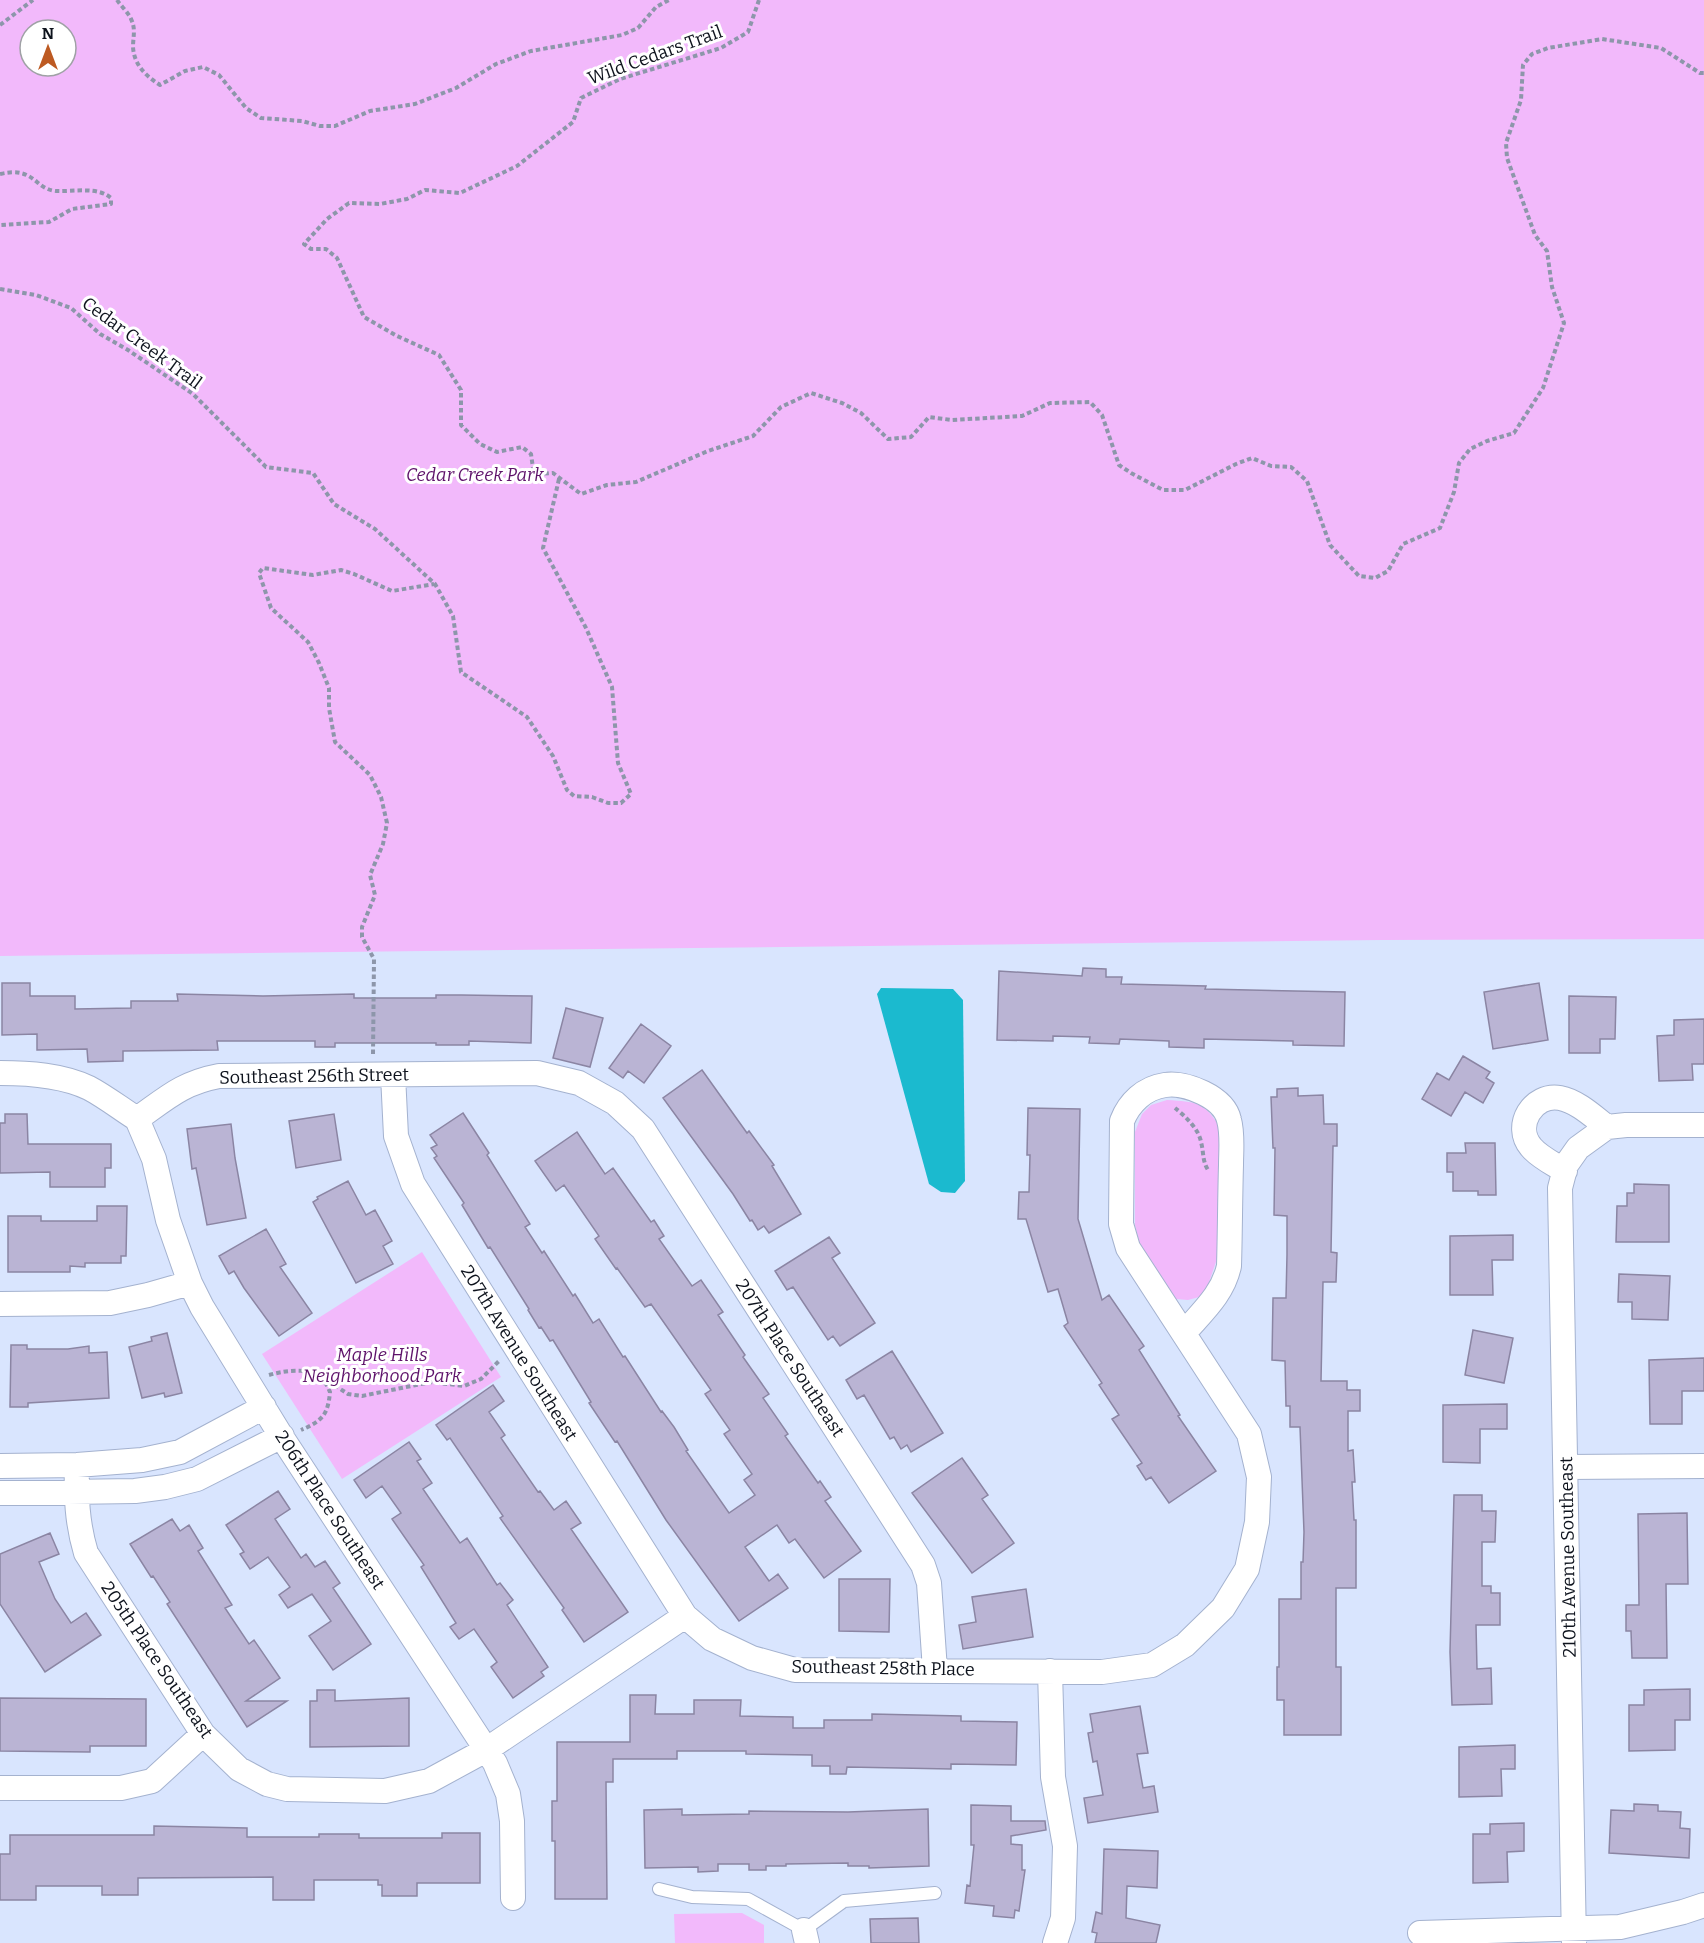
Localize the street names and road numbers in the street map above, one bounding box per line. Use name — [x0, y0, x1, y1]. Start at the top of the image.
street label: Wild Cedars Trail — [585, 20, 725, 90]
street label: Cedar Creek Trail — [78, 292, 206, 394]
street label: Southeast 256th Street — [219, 1063, 410, 1089]
street label: 207th Avenue Southeast — [456, 1261, 582, 1445]
street label: 207th Place Southeast — [731, 1275, 849, 1441]
street label: 206th Place Southeast — [270, 1426, 390, 1594]
street label: 210th Avenue Southeast — [1555, 1456, 1581, 1658]
street label: 205th Place Southeast — [96, 1578, 218, 1743]
street label: Southeast 258th Place — [791, 1655, 975, 1681]

